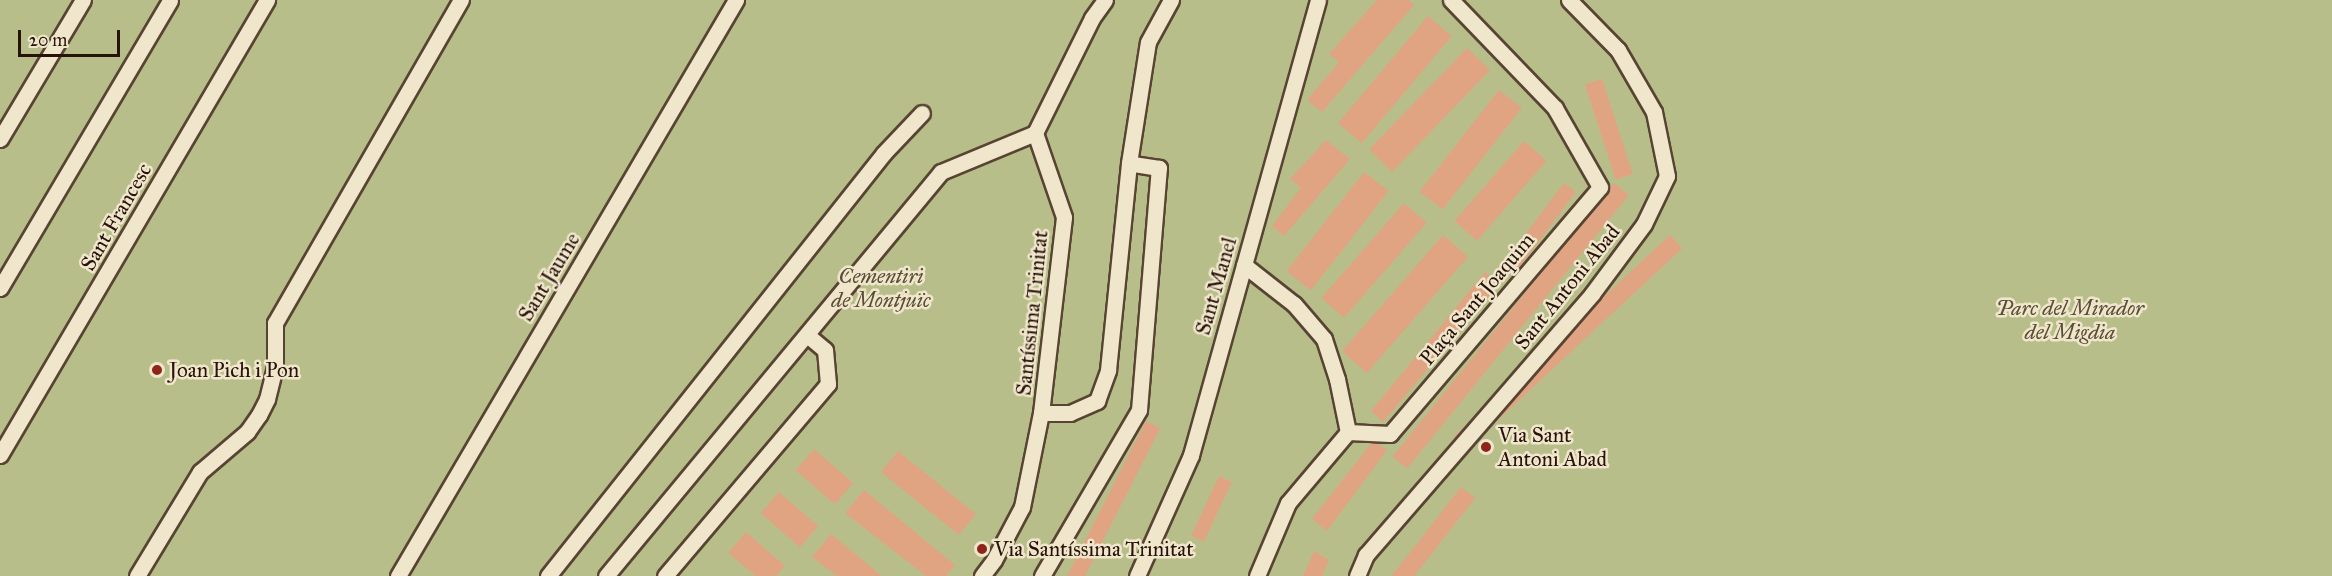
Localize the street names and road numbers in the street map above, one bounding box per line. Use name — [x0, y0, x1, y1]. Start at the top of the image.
street label: Sant Francesc — [75, 159, 157, 275]
street label: Sant Antoni Abad — [1509, 220, 1625, 354]
street label: Sant Jaume — [513, 228, 585, 326]
street label: Plaça Sant Joaquim — [1414, 228, 1540, 370]
street label: Santíssima Trinitat — [1011, 229, 1053, 397]
street label: Sant Manel — [1190, 234, 1242, 338]

